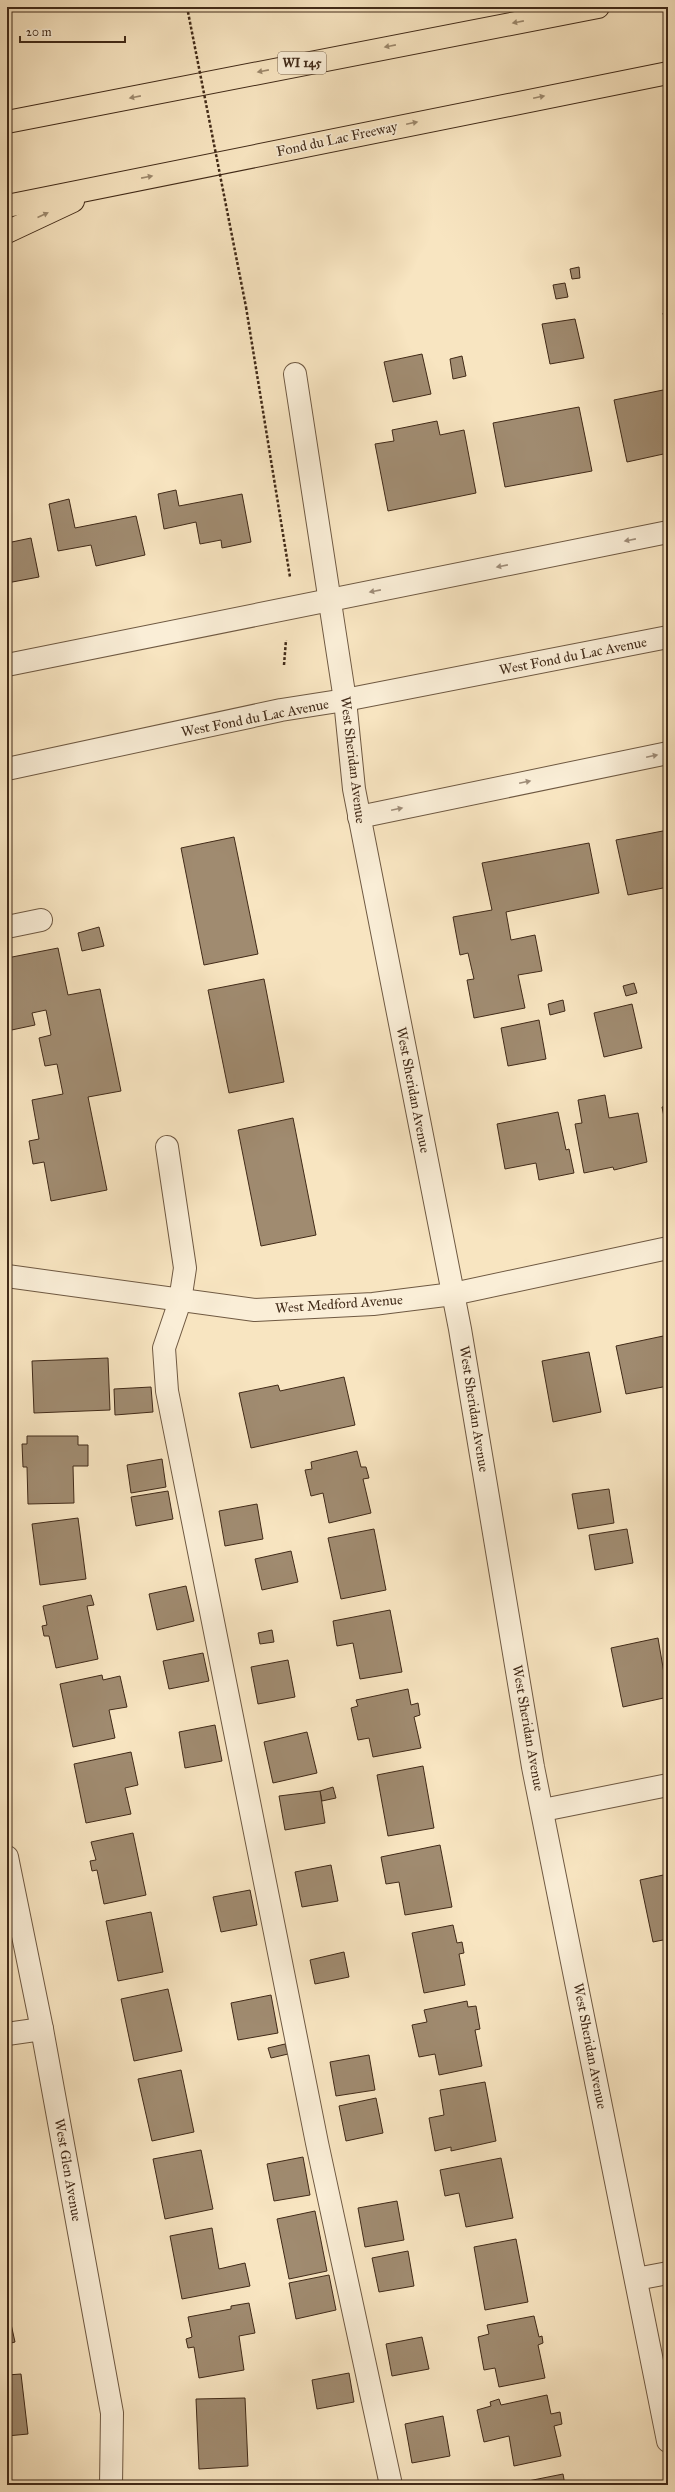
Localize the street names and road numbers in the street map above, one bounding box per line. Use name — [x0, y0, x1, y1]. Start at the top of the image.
road number: WI 145 — [278, 52, 326, 74]
street label: Fond du Lac Freeway — [275, 118, 400, 160]
street label: West Fond du Lac Avenue — [498, 633, 648, 679]
street label: West Fond du Lac Avenue — [180, 695, 330, 741]
street label: West Sheridan Avenue — [337, 696, 369, 825]
street label: West Sheridan Avenue — [392, 1026, 434, 1155]
street label: West Medford Avenue — [275, 1291, 403, 1317]
street label: West Sheridan Avenue — [456, 1345, 492, 1474]
street label: West Sheridan Avenue — [509, 1664, 548, 1793]
street label: West Sheridan Avenue — [569, 1982, 611, 2111]
street label: West Glen Avenue — [51, 2117, 85, 2223]

